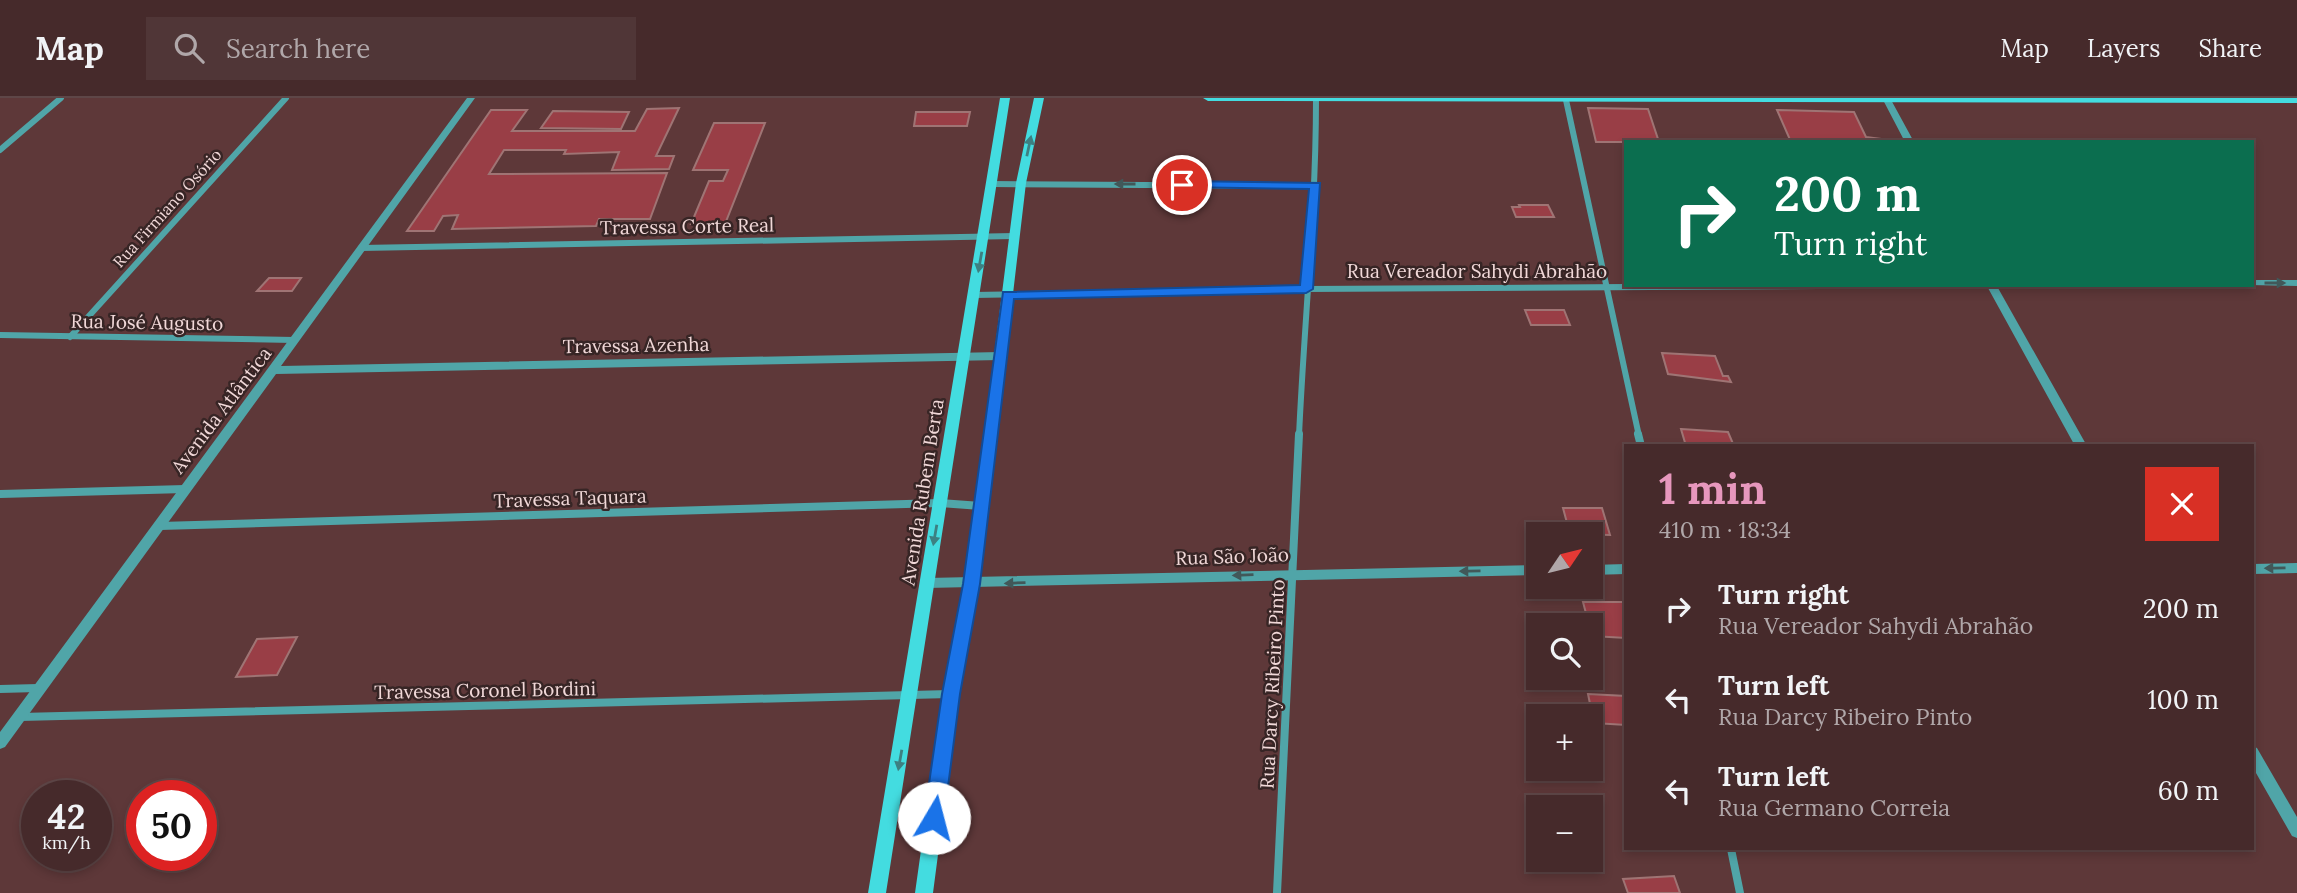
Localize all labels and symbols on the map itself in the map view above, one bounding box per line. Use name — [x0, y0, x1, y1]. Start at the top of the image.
one-way arrow — [1024, 135, 1035, 157]
street label: Rua Firmiano Osório — [108, 145, 226, 271]
pin — [1152, 155, 1212, 215]
one-way arrow — [1114, 178, 1136, 190]
street label: Travessa Corte Real — [600, 212, 774, 240]
one-way arrow — [974, 251, 985, 273]
street label: Rua Vereador Sahydi Abrahão — [1347, 259, 1607, 283]
one-way arrow — [2264, 277, 2286, 289]
street label: Rua José Augusto — [70, 309, 224, 335]
street label: Travessa Azenha — [562, 332, 710, 358]
street label: Avenida Atlântica — [165, 342, 277, 479]
street label: Avenida Rubem Berta — [895, 397, 949, 588]
street label: Travessa Taquara — [493, 483, 647, 513]
north arrow — [1526, 522, 1603, 598]
one-way arrow — [929, 524, 940, 546]
street label: Rua São João — [1175, 542, 1289, 570]
one-way arrow — [2263, 562, 2285, 574]
one-way arrow — [1459, 565, 1481, 577]
one-way arrow — [1231, 569, 1253, 580]
one-way arrow — [1004, 577, 1026, 588]
street label: Rua Darcy Ribeiro Pinto — [1255, 579, 1289, 789]
street label: Travessa Coronel Bordini — [374, 676, 596, 704]
one-way arrow — [894, 749, 905, 771]
speed limit sign: 50 — [126, 780, 217, 871]
position arrow — [897, 781, 971, 855]

